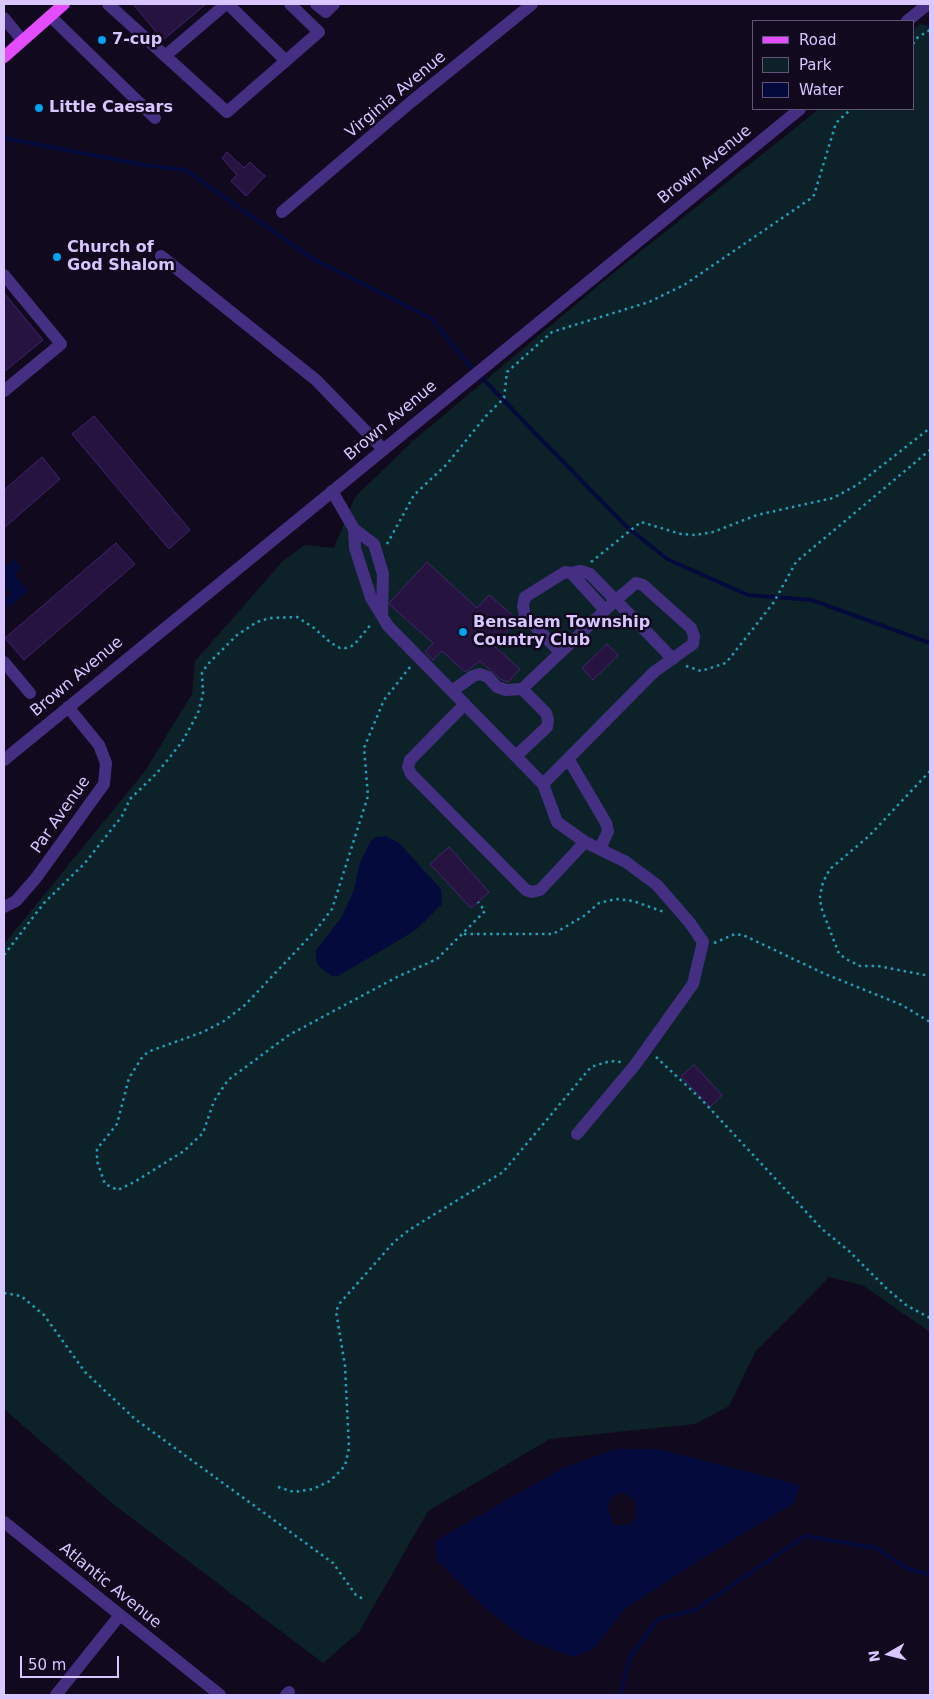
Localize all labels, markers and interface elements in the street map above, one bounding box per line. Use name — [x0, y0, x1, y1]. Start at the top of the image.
legend — [752, 20, 914, 110]
place label: 7-cup — [112, 30, 162, 50]
text: Road — [799, 31, 837, 49]
marker: 7-cup — [96, 34, 108, 46]
street label: Virginia Avenue — [342, 48, 450, 142]
text: Park — [799, 56, 831, 74]
text: Water — [799, 81, 843, 99]
place label: Little Caesars — [49, 98, 173, 118]
marker: Little Caesars — [33, 102, 45, 114]
street label: Brown Avenue — [654, 121, 756, 209]
place label: Church of God Shalom — [67, 238, 175, 276]
marker: Church of God Shalom — [51, 251, 63, 263]
street label: Brown Avenue — [341, 377, 441, 465]
place label: Bensalem Township Country Club — [473, 613, 650, 651]
marker: Bensalem Township Country Club — [457, 626, 469, 638]
street label: Brown Avenue — [27, 633, 127, 721]
street label: Par Avenue — [27, 773, 95, 857]
street label: Atlantic Avenue — [55, 1539, 165, 1633]
north arrow — [864, 1629, 914, 1679]
scale bar — [22, 1646, 121, 1678]
text: N — [865, 1649, 883, 1663]
text: 50 m — [28, 1656, 66, 1674]

